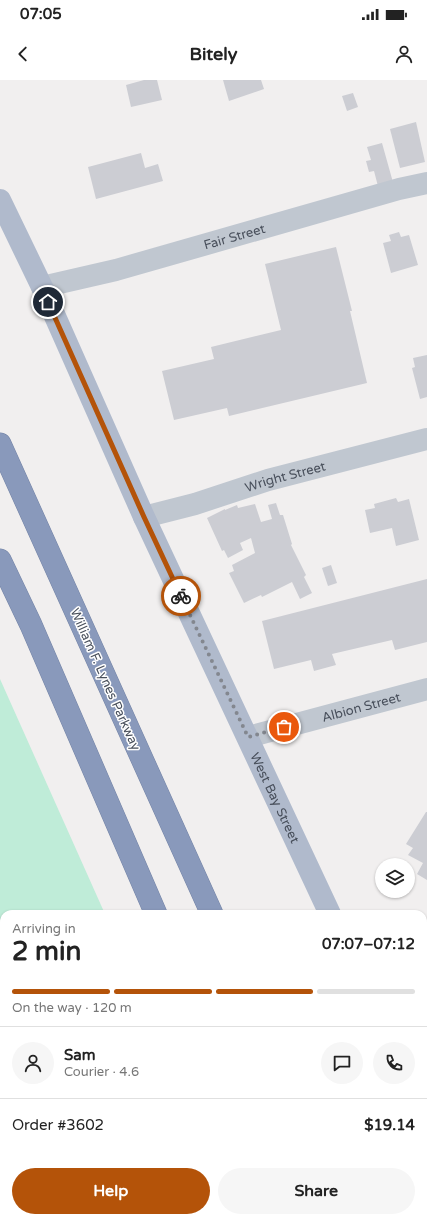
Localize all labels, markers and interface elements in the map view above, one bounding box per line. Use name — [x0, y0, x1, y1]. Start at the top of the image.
text: 07:05 — [20, 5, 62, 23]
icon: back — [12, 43, 34, 65]
text: Bitely — [190, 43, 237, 65]
icon: person — [393, 43, 415, 65]
street label: Fair Street — [202, 221, 267, 253]
pin — [31, 285, 65, 319]
icon: home — [37, 291, 59, 313]
street label: Wright Street — [243, 458, 327, 496]
courier — [161, 576, 201, 616]
icon: bike — [170, 585, 192, 607]
street label: William F. Lynes Parkway — [66, 606, 144, 753]
street label: Albion Street — [320, 689, 402, 726]
pin — [267, 710, 301, 744]
icon: bag — [273, 716, 295, 738]
street label: West Bay Street — [246, 750, 303, 846]
map controls — [375, 858, 415, 898]
button: layers — [375, 858, 415, 898]
text: Arriving in — [12, 921, 76, 937]
text: 07:07–07:12 — [322, 935, 415, 953]
text: 2 min — [12, 936, 81, 967]
text: On the way · 120 m — [12, 1000, 132, 1016]
button: person — [12, 1042, 54, 1084]
button: chat — [321, 1042, 363, 1084]
button: phone — [373, 1042, 415, 1084]
text: Sam — [64, 1046, 95, 1064]
text: Courier · 4.6 — [64, 1064, 139, 1080]
text: Order #3602 — [12, 1116, 104, 1134]
text: $19.14 — [364, 1116, 415, 1134]
button: Help — [12, 1168, 210, 1214]
button: Share — [218, 1168, 415, 1214]

